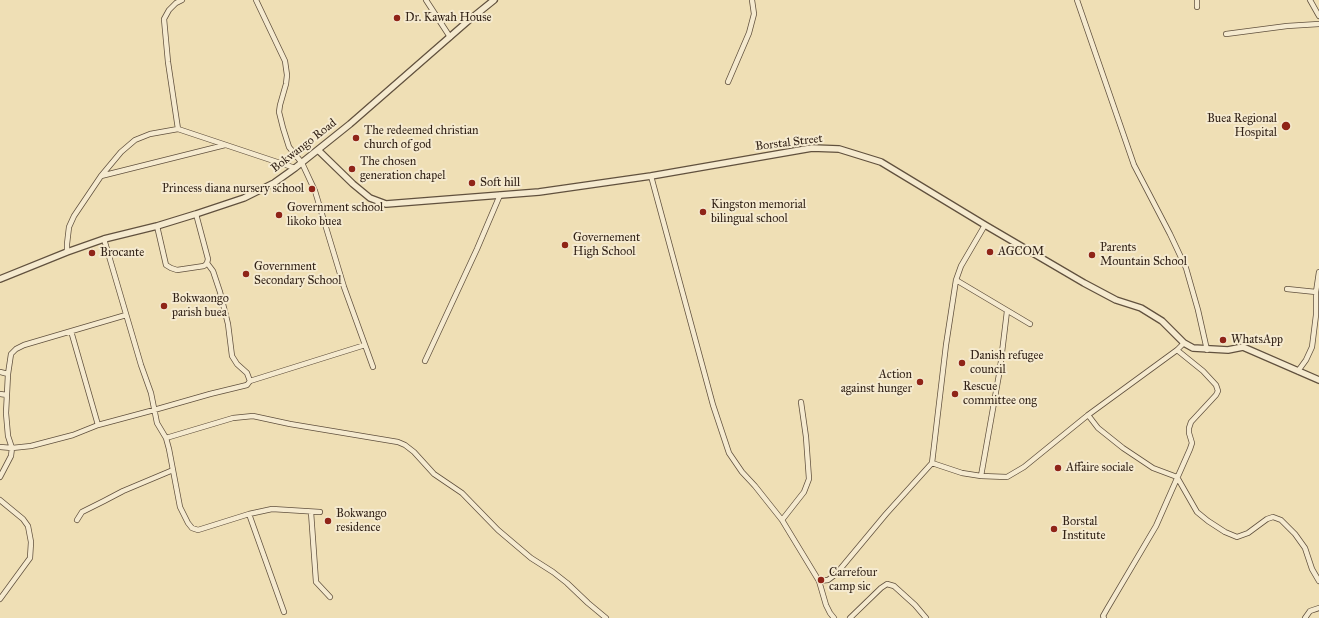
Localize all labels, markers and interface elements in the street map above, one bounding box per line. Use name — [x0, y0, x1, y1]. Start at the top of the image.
place label: Dr. Kawah House — [405, 11, 492, 25]
marker: Dr. Kawah House — [392, 13, 402, 23]
place label: Buea Regional Hospital — [1207, 112, 1277, 140]
street label: Bokwango Road — [269, 116, 339, 176]
marker: Buea Regional Hospital — [1280, 120, 1292, 132]
place label: The redeemed christian church of god — [364, 124, 479, 152]
street label: Borstal Street — [754, 132, 824, 154]
marker: The redeemed christian church of god — [351, 133, 361, 143]
place label: The chosen generation chapel — [360, 155, 445, 183]
marker: The chosen generation chapel — [347, 164, 357, 174]
place label: Soft hill — [480, 176, 520, 190]
marker: Soft hill — [467, 178, 477, 188]
place label: Princess diana nursery school — [162, 182, 304, 196]
marker: Princess diana nursery school — [307, 184, 317, 194]
place label: Kingston memorial bilingual school — [711, 198, 806, 226]
place label: Government school likoko buea — [287, 201, 383, 229]
marker: Kingston memorial bilingual school — [698, 207, 708, 217]
marker: Government school likoko buea — [274, 210, 284, 220]
place label: Governement High School — [573, 231, 640, 259]
marker: Governement High School — [560, 240, 570, 250]
place label: Parents Mountain School — [1100, 241, 1187, 269]
place label: AGCOM — [998, 245, 1044, 259]
place label: Brocante — [100, 246, 144, 260]
marker: AGCOM — [985, 247, 995, 257]
marker: Brocante — [87, 248, 97, 258]
marker: Parents Mountain School — [1087, 250, 1097, 260]
place label: Government Secondary School — [254, 260, 341, 288]
marker: Government Secondary School — [241, 269, 251, 279]
place label: Bokwaongo parish buea — [172, 292, 229, 320]
marker: Bokwaongo parish buea — [159, 301, 169, 311]
place label: WhatsApp — [1231, 333, 1283, 347]
marker: WhatsApp — [1218, 335, 1228, 345]
place label: Danish refugee council — [970, 349, 1043, 377]
marker: Danish refugee council — [957, 358, 967, 368]
place label: Action against hunger — [841, 368, 912, 396]
marker: Action against hunger — [915, 377, 925, 387]
place label: Rescue committee ong — [963, 380, 1037, 408]
marker: Rescue committee ong — [950, 389, 960, 399]
place label: Affaire sociale — [1066, 461, 1134, 475]
marker: Affaire sociale — [1053, 463, 1063, 473]
place label: Bokwango residence — [336, 507, 387, 535]
place label: Borstal Institute — [1062, 515, 1105, 543]
marker: Bokwango residence — [323, 516, 333, 526]
marker: Borstal Institute — [1049, 524, 1059, 534]
place label: Carrefour camp sic — [829, 566, 877, 594]
marker: Carrefour camp sic — [816, 575, 826, 585]

